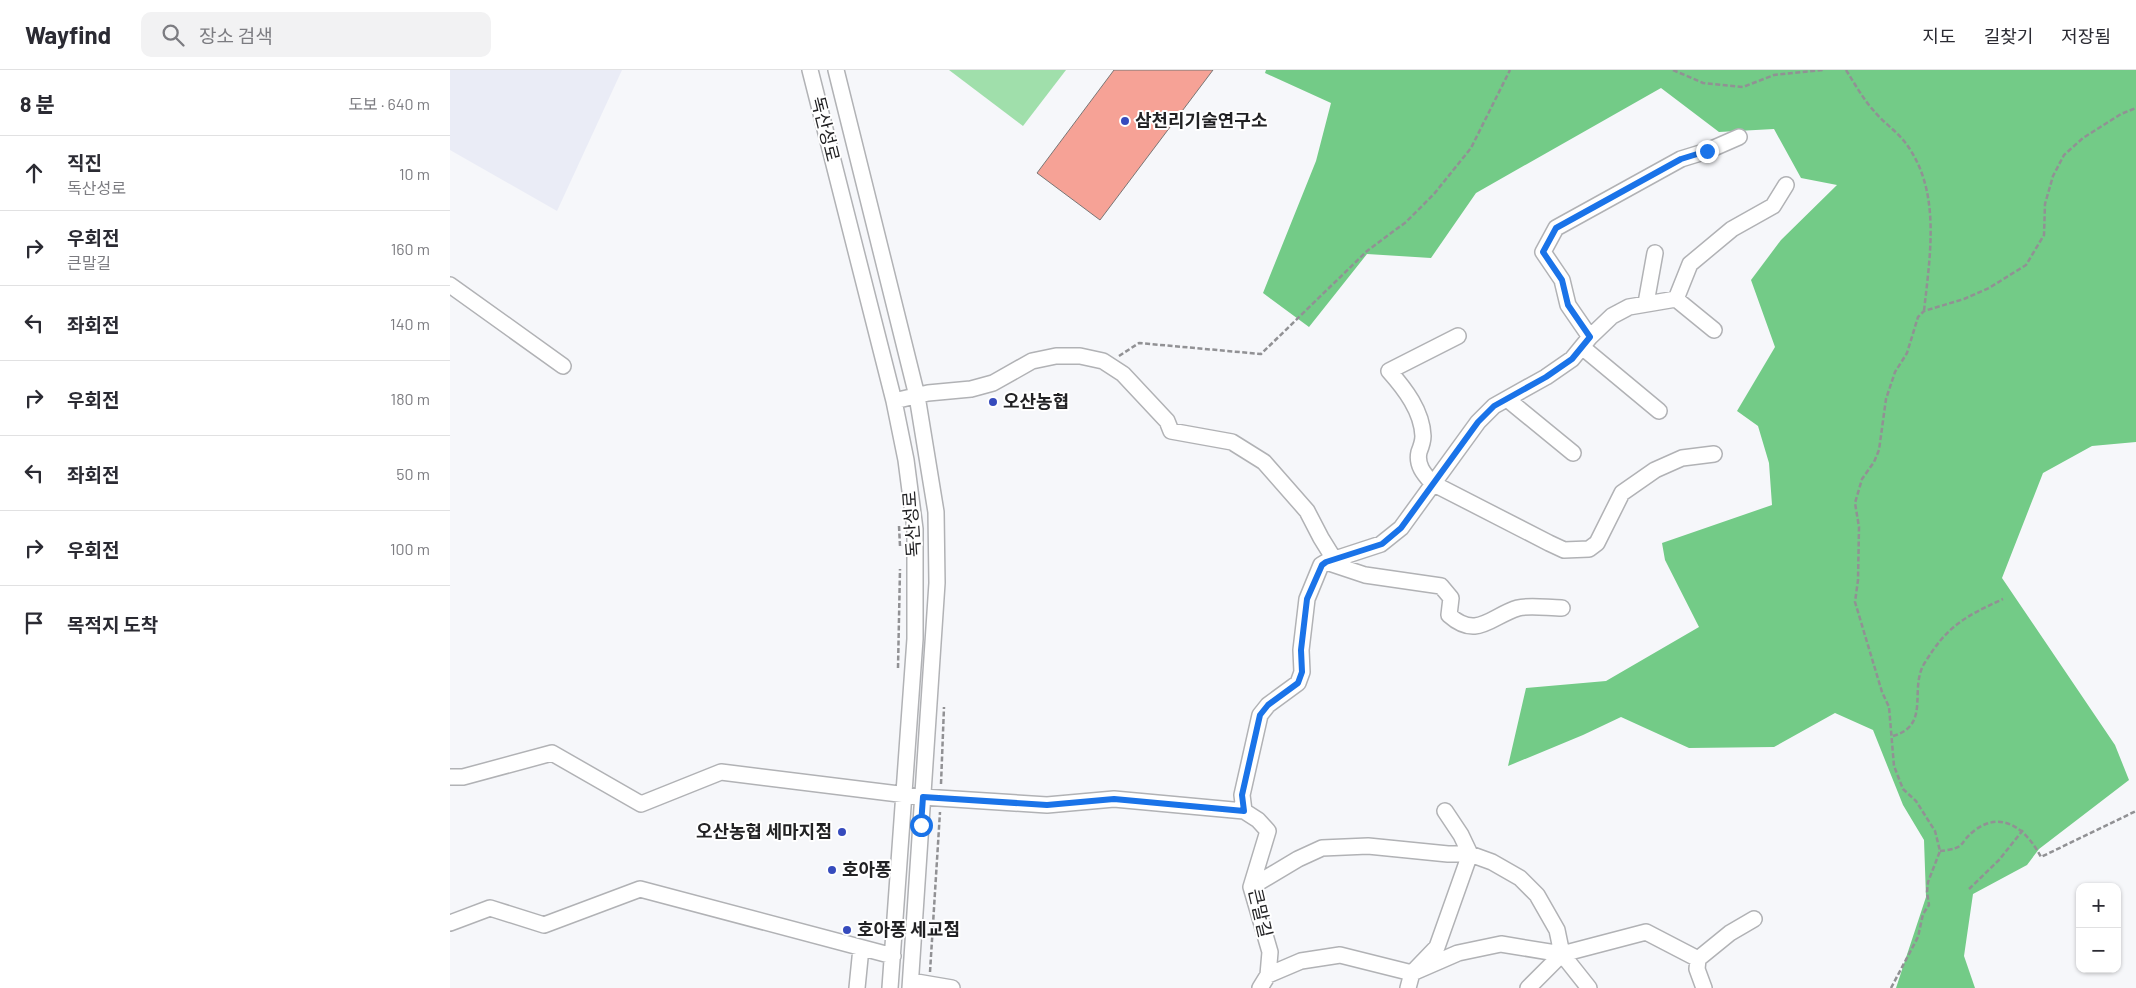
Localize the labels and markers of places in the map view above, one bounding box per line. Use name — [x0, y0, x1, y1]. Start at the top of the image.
place label: 삼천리기술연구소 — [1135, 109, 1267, 131]
marker: 삼천리기술연구소 — [1119, 115, 1131, 127]
place label: 오산농협 — [1003, 390, 1069, 412]
marker: 오산농협 — [987, 396, 999, 408]
place label: 오산농협 세마지점 — [696, 820, 832, 842]
marker: 오산농협 세마지점 — [836, 826, 848, 838]
place label: 호아퐁 — [842, 858, 892, 880]
marker: 호아퐁 — [826, 864, 838, 876]
place label: 호아퐁 세교점 — [857, 918, 960, 940]
marker: 호아퐁 세교점 — [841, 924, 853, 936]

